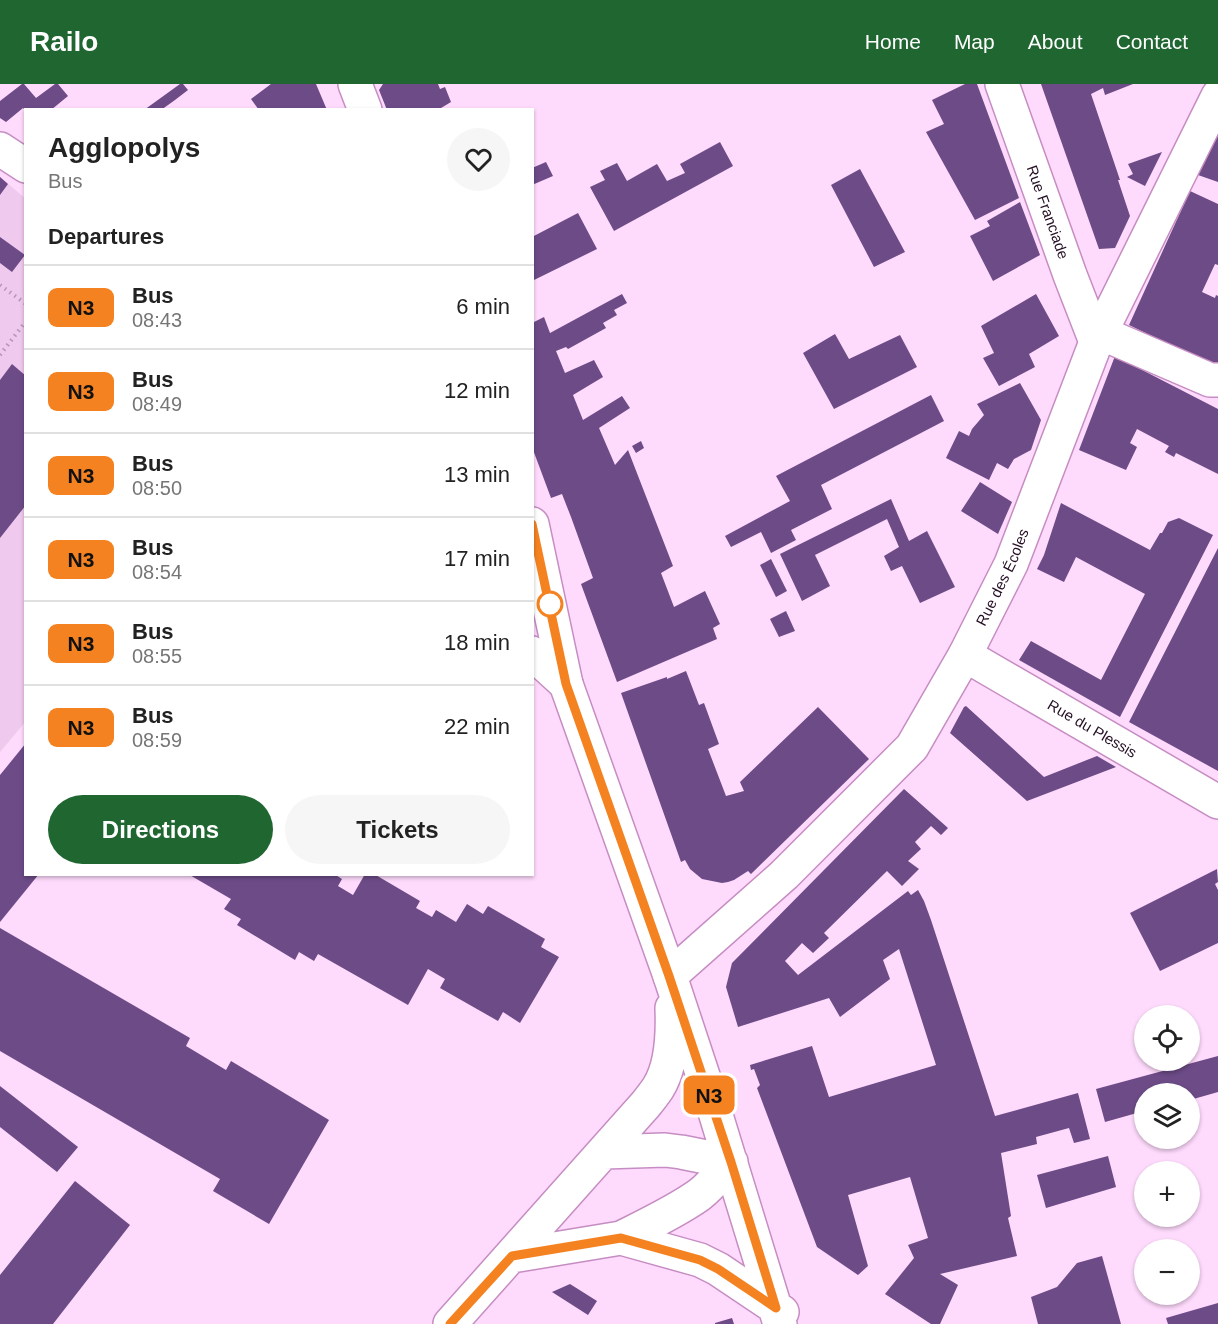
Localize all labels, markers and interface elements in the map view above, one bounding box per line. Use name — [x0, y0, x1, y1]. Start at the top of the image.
text: Railo — [30, 26, 98, 57]
text: Home — [865, 30, 921, 53]
text: Map — [954, 30, 995, 53]
text: About — [1028, 30, 1083, 53]
text: Contact — [1116, 30, 1188, 53]
button: heart — [447, 128, 510, 191]
text: Agglopolys — [48, 132, 200, 163]
street label: Rue Franciade — [1024, 163, 1073, 261]
text: Bus — [48, 170, 82, 192]
text: Departures — [48, 224, 164, 249]
text: Bus — [132, 283, 174, 308]
text: 6 min — [456, 294, 510, 319]
text: N3 — [68, 296, 94, 319]
text: 08:43 — [132, 309, 182, 331]
text: Bus — [132, 367, 174, 392]
text: 12 min — [444, 378, 510, 403]
text: N3 — [68, 380, 94, 403]
text: 08:49 — [132, 393, 182, 415]
text: Bus — [132, 451, 174, 476]
text: 13 min — [444, 462, 510, 487]
text: N3 — [68, 464, 94, 487]
text: 08:50 — [132, 477, 182, 499]
street label: Rue des Écoles — [972, 526, 1032, 628]
text: Bus — [132, 535, 174, 560]
text: 17 min — [444, 546, 510, 571]
text: N3 — [68, 548, 94, 571]
text: 08:54 — [132, 561, 182, 583]
unlabelled marker — [537, 591, 563, 617]
text: Bus — [132, 619, 174, 644]
text: 18 min — [444, 630, 510, 655]
text: N3 — [68, 632, 94, 655]
text: 08:55 — [132, 645, 182, 667]
street label: Rue du Plessis — [1045, 696, 1140, 761]
text: Bus — [132, 703, 174, 728]
text: 22 min — [444, 714, 510, 739]
text: N3 — [68, 716, 94, 739]
text: 08:59 — [132, 729, 182, 751]
button: Directions — [48, 795, 273, 864]
button: Tickets — [285, 795, 510, 864]
map controls — [1134, 1005, 1200, 1305]
button: locate — [1134, 1005, 1200, 1071]
line badge: N3 — [682, 1076, 736, 1114]
button: layers — [1134, 1083, 1200, 1149]
text: N3 — [696, 1084, 722, 1107]
button: + — [1134, 1161, 1200, 1227]
button: − — [1134, 1239, 1200, 1305]

